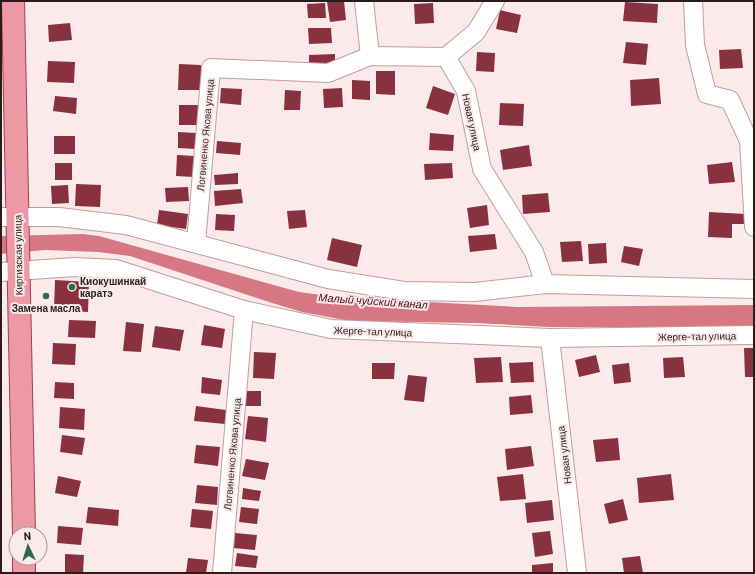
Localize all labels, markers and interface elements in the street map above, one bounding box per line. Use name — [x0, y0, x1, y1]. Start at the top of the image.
street label: Логвиненко Якова улица — [194, 78, 216, 192]
street label: Новая улица — [460, 92, 484, 152]
street label: Киргизская улица — [11, 214, 25, 295]
place label: Киокушинкай каратэ — [80, 275, 146, 299]
marker: Киокушинкай каратэ — [67, 282, 77, 292]
water label: Малый чуйский канал — [318, 290, 428, 311]
marker: Замена масла — [41, 291, 51, 301]
place label: Замена масла — [12, 302, 81, 314]
street label: Жерге-тал улица — [334, 324, 413, 338]
street label: Жерге-тал улица — [658, 329, 737, 343]
street label: Логвиненко Якова улица — [221, 397, 243, 511]
street label: Новая улица — [554, 425, 574, 485]
north arrow — [8, 526, 48, 566]
text: N — [23, 529, 31, 542]

